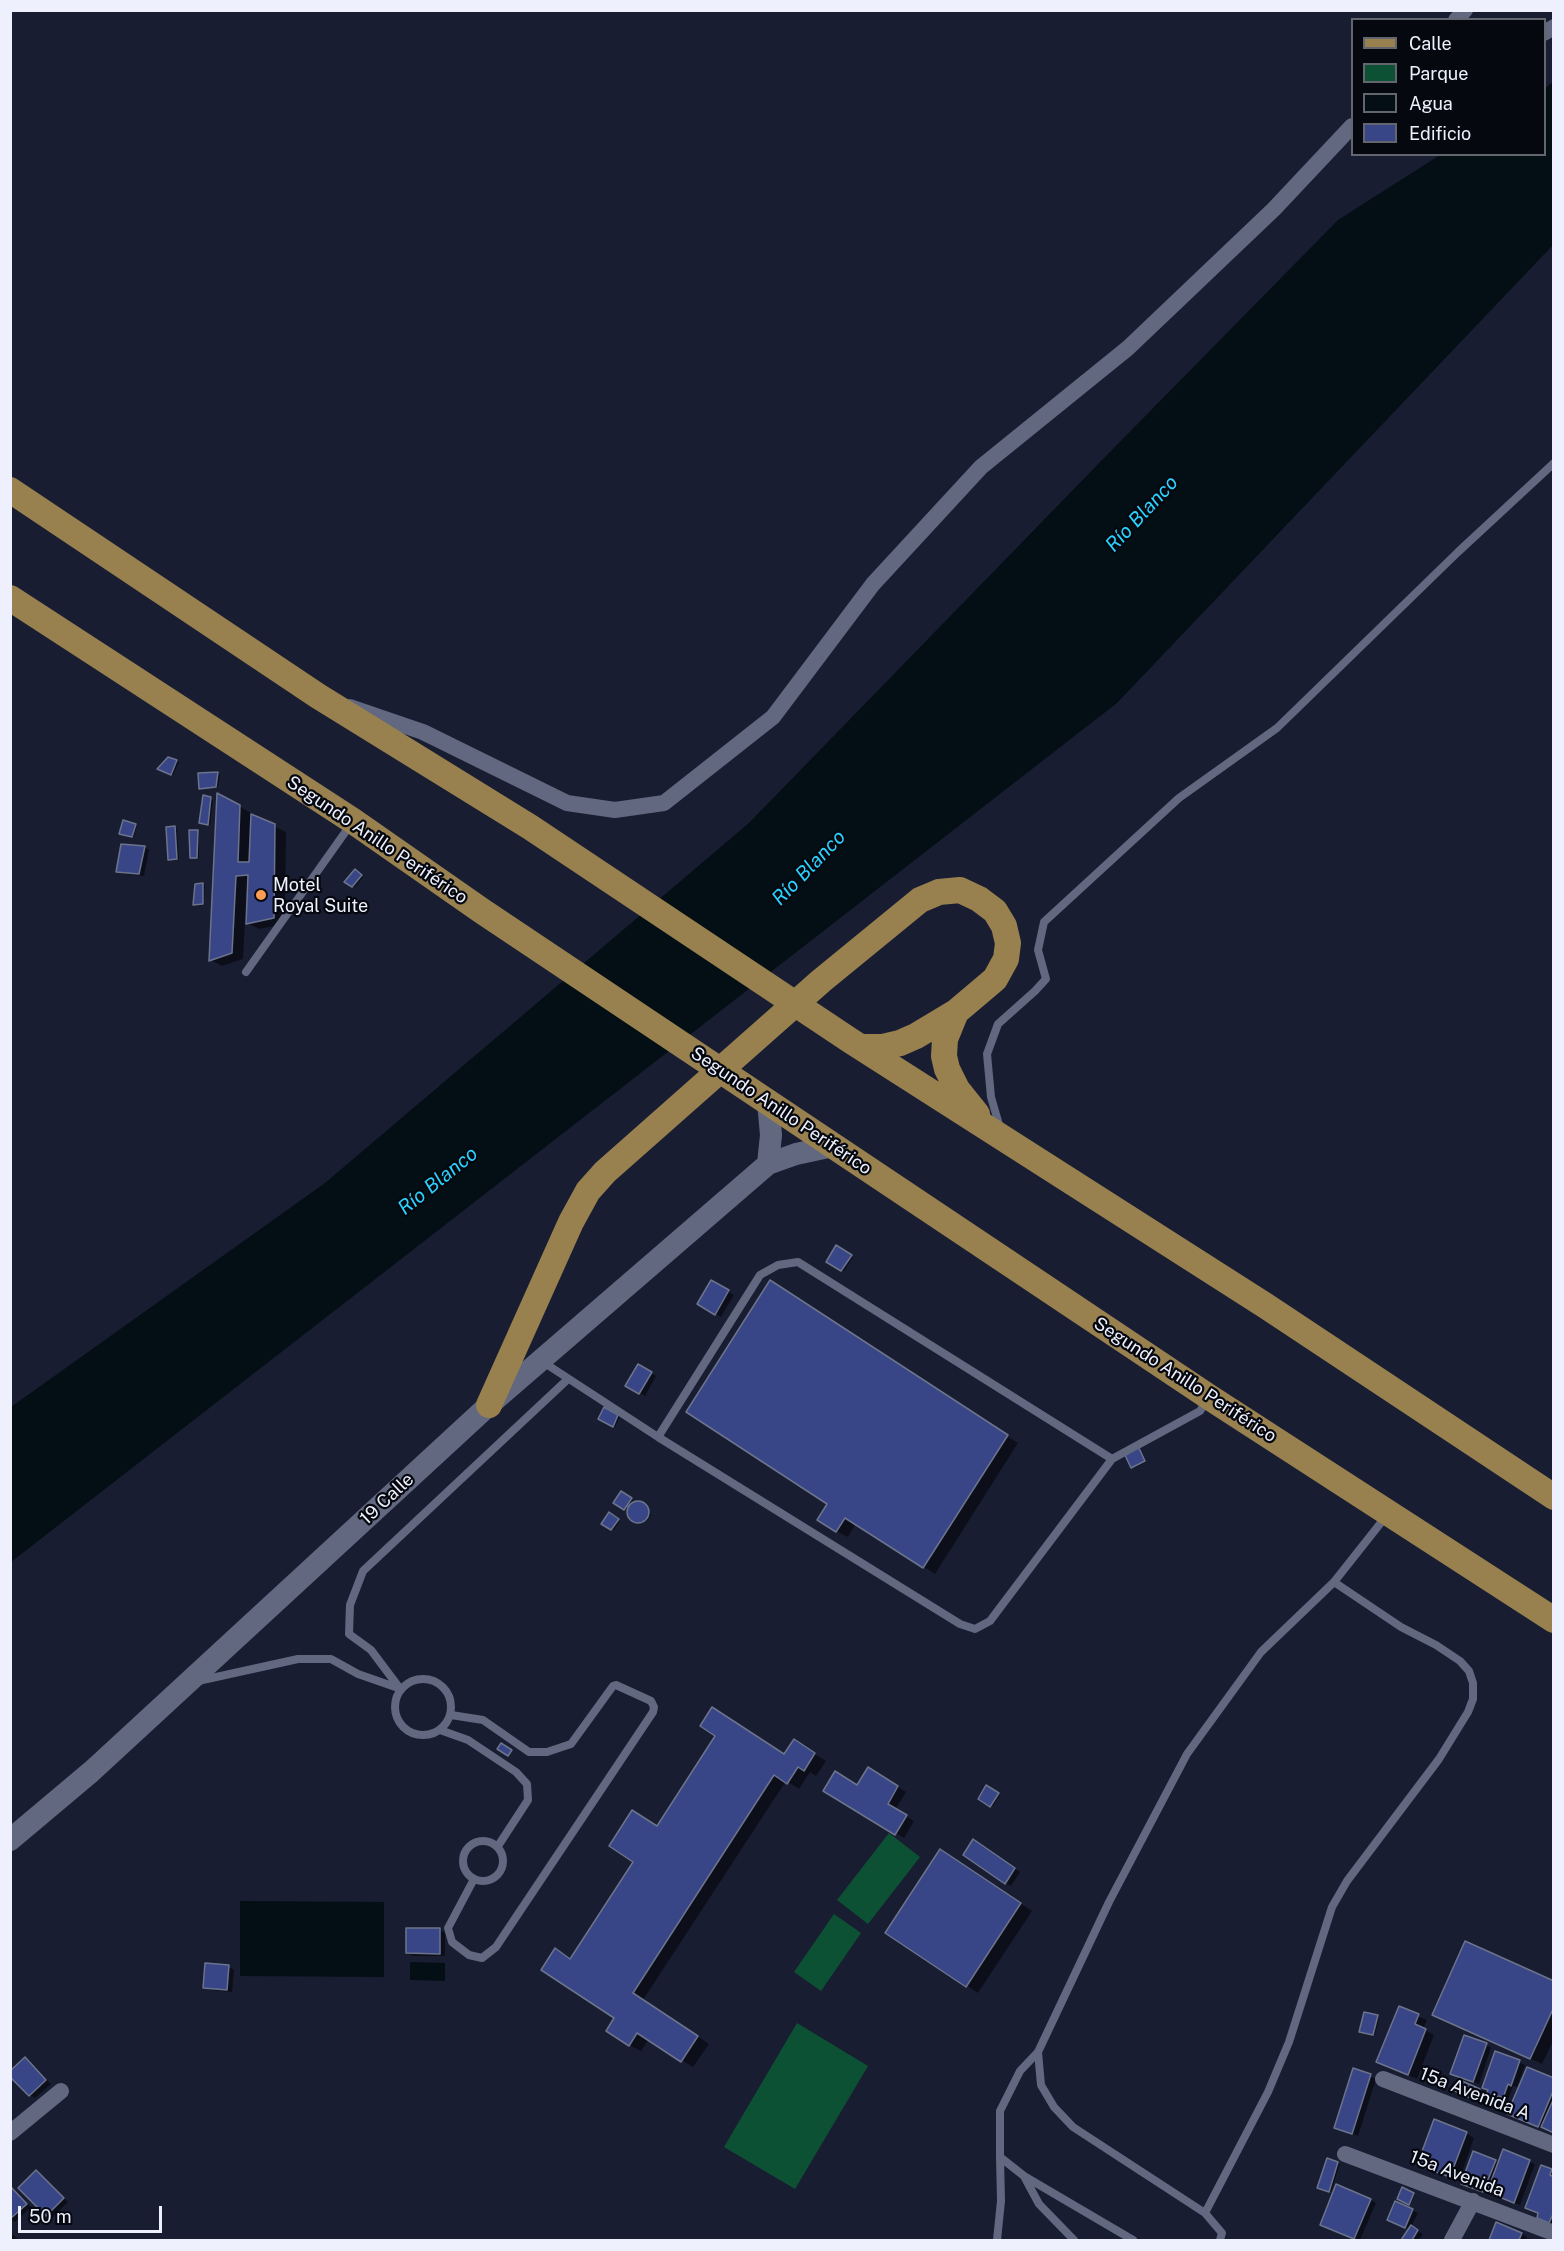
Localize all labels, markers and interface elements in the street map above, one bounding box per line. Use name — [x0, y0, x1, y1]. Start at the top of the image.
legend — [1351, 18, 1546, 156]
text: Calle — [1409, 33, 1452, 54]
text: Parque — [1409, 63, 1469, 84]
text: Agua — [1409, 93, 1453, 114]
text: Edificio — [1409, 123, 1471, 144]
water label: Río Blanco — [1101, 471, 1183, 557]
street label: Segundo Anillo Periférico — [282, 771, 472, 909]
water label: Río Blanco — [767, 825, 851, 911]
place label: Motel Royal Suite — [273, 874, 368, 916]
marker: Motel Royal Suite — [254, 888, 268, 902]
street label: Segundo Anillo Periférico — [686, 1042, 876, 1180]
water label: Río Blanco — [393, 1142, 483, 1220]
street label: Segundo Anillo Periférico — [1090, 1313, 1280, 1447]
street label: 19 Calle — [356, 1469, 418, 1529]
street label: 15a Avenida A — [1417, 2063, 1533, 2125]
street label: 15a Avenida — [1407, 2146, 1507, 2202]
scale bar — [21, 2194, 165, 2232]
text: 50 m — [29, 2206, 72, 2227]

